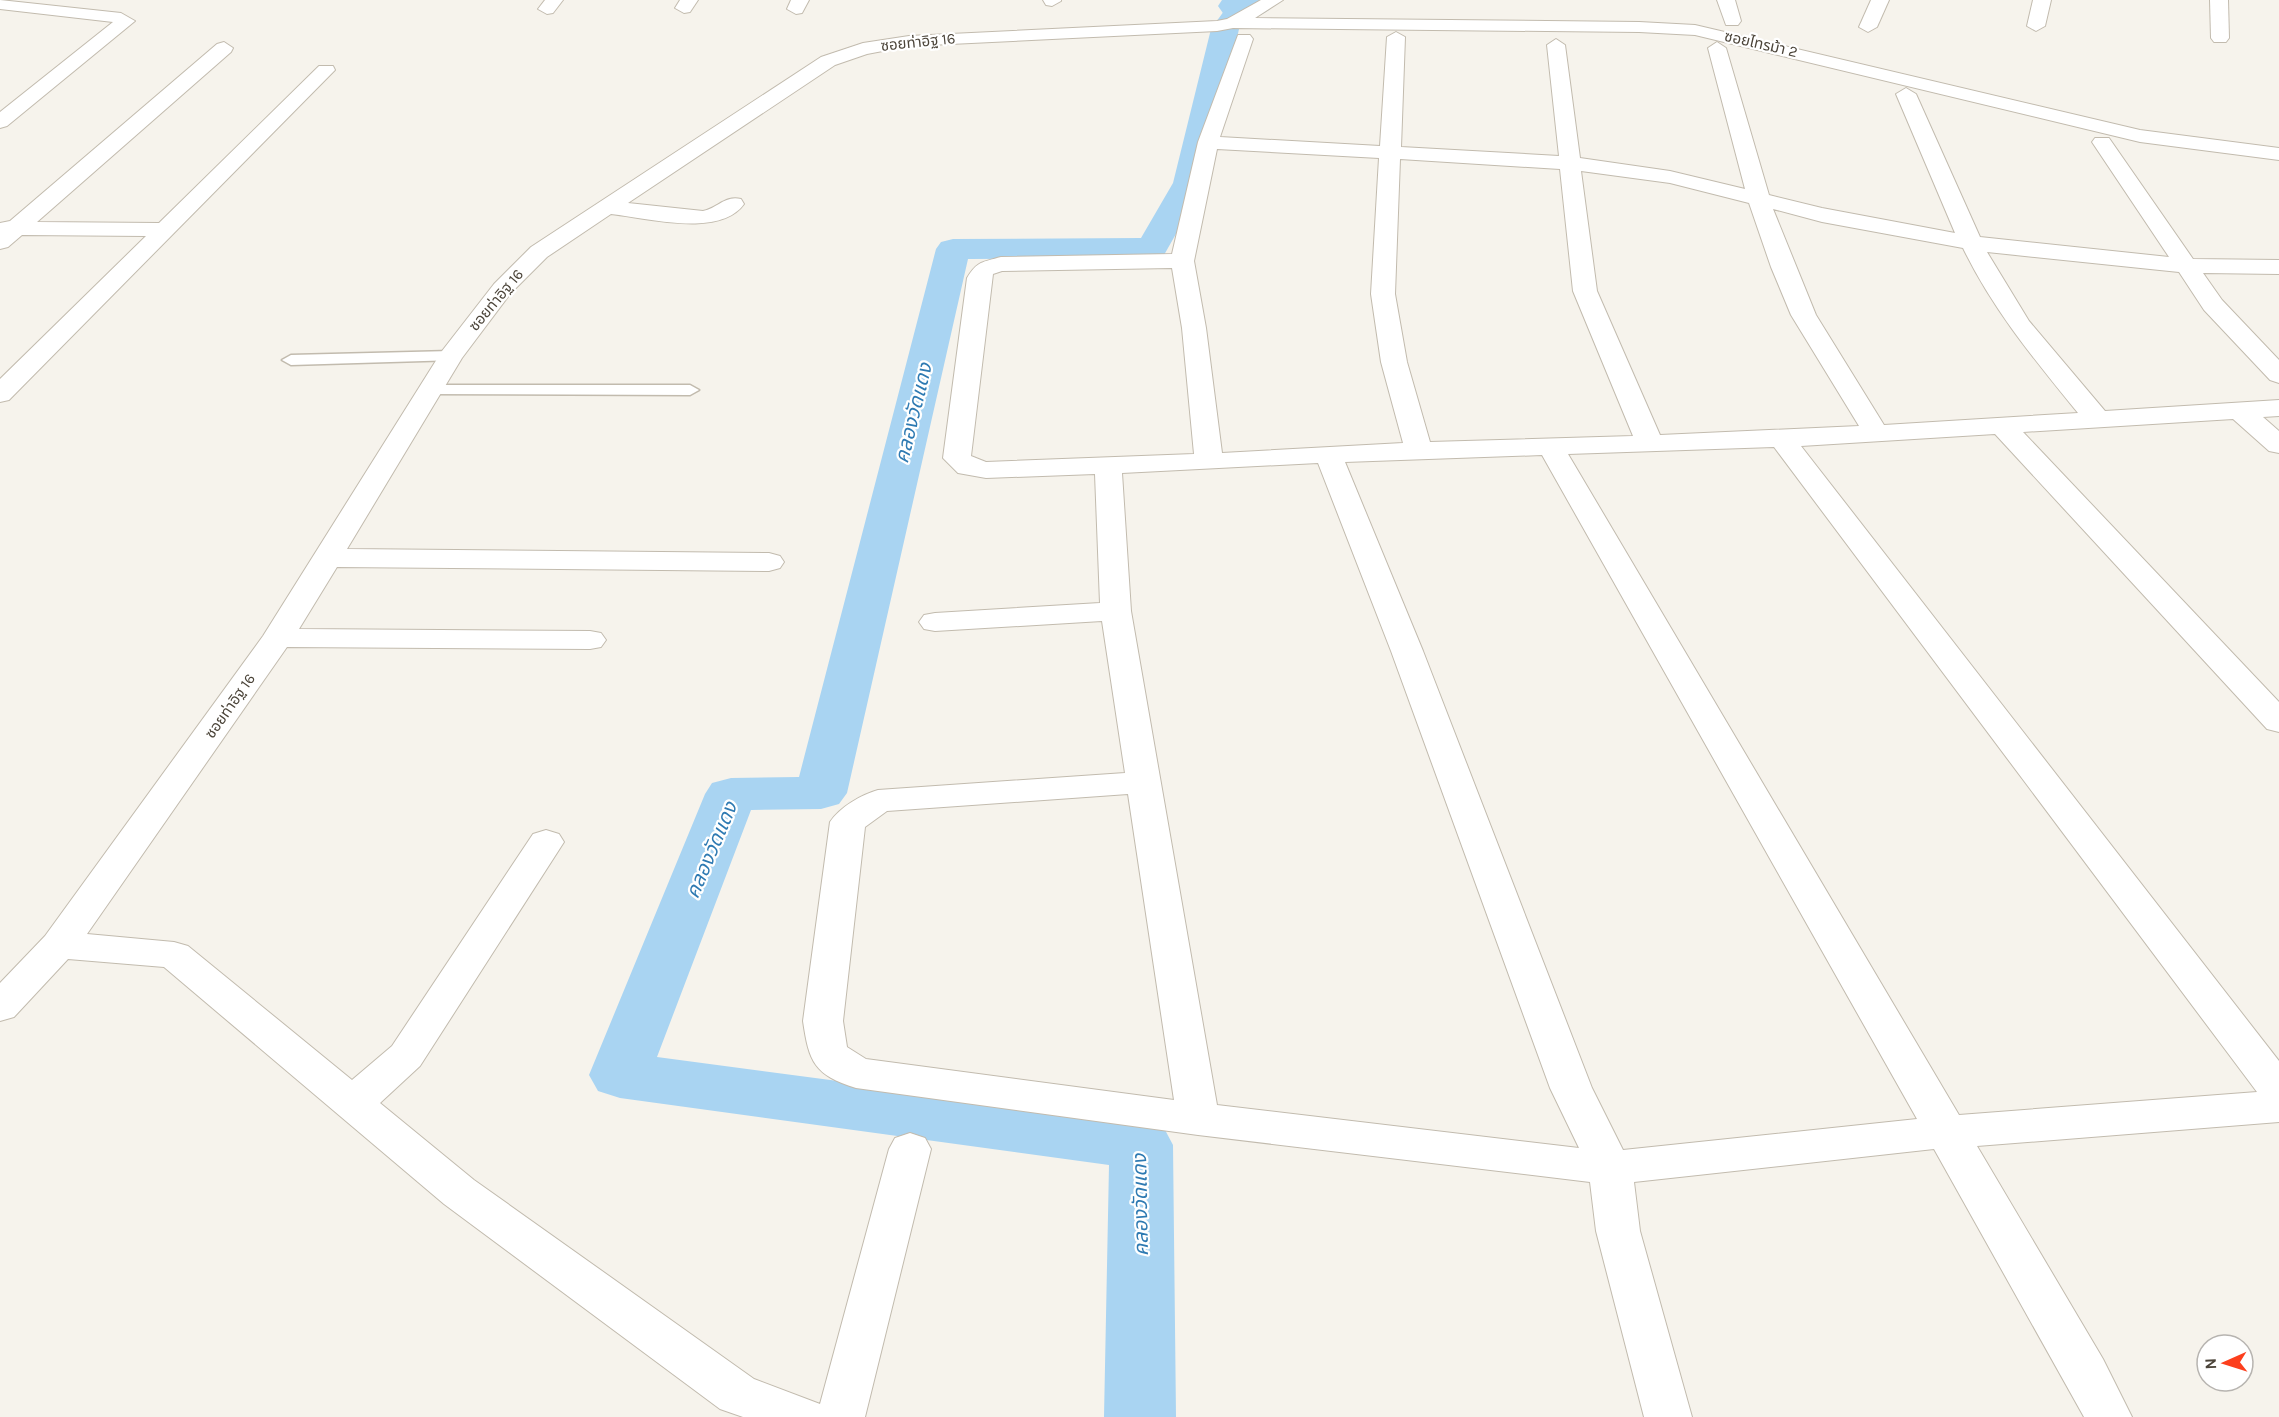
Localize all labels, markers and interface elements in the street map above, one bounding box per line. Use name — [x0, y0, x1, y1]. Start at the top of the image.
street label: ซอยไทรม้า 2 — [1723, 27, 1799, 61]
street label: ซอยท่าอิฐ 16 — [880, 29, 956, 55]
street label: ซอยท่าอิฐ 16 — [465, 265, 527, 335]
water label: คลองวัดแดง — [890, 359, 937, 466]
street label: ซอยท่าอิฐ 16 — [201, 670, 259, 742]
water label: คลองวัดแดง — [681, 797, 743, 902]
water label: คลองวัดแดง — [1128, 1152, 1153, 1256]
north arrow — [2195, 1333, 2255, 1393]
text: N — [2201, 1358, 2220, 1370]

